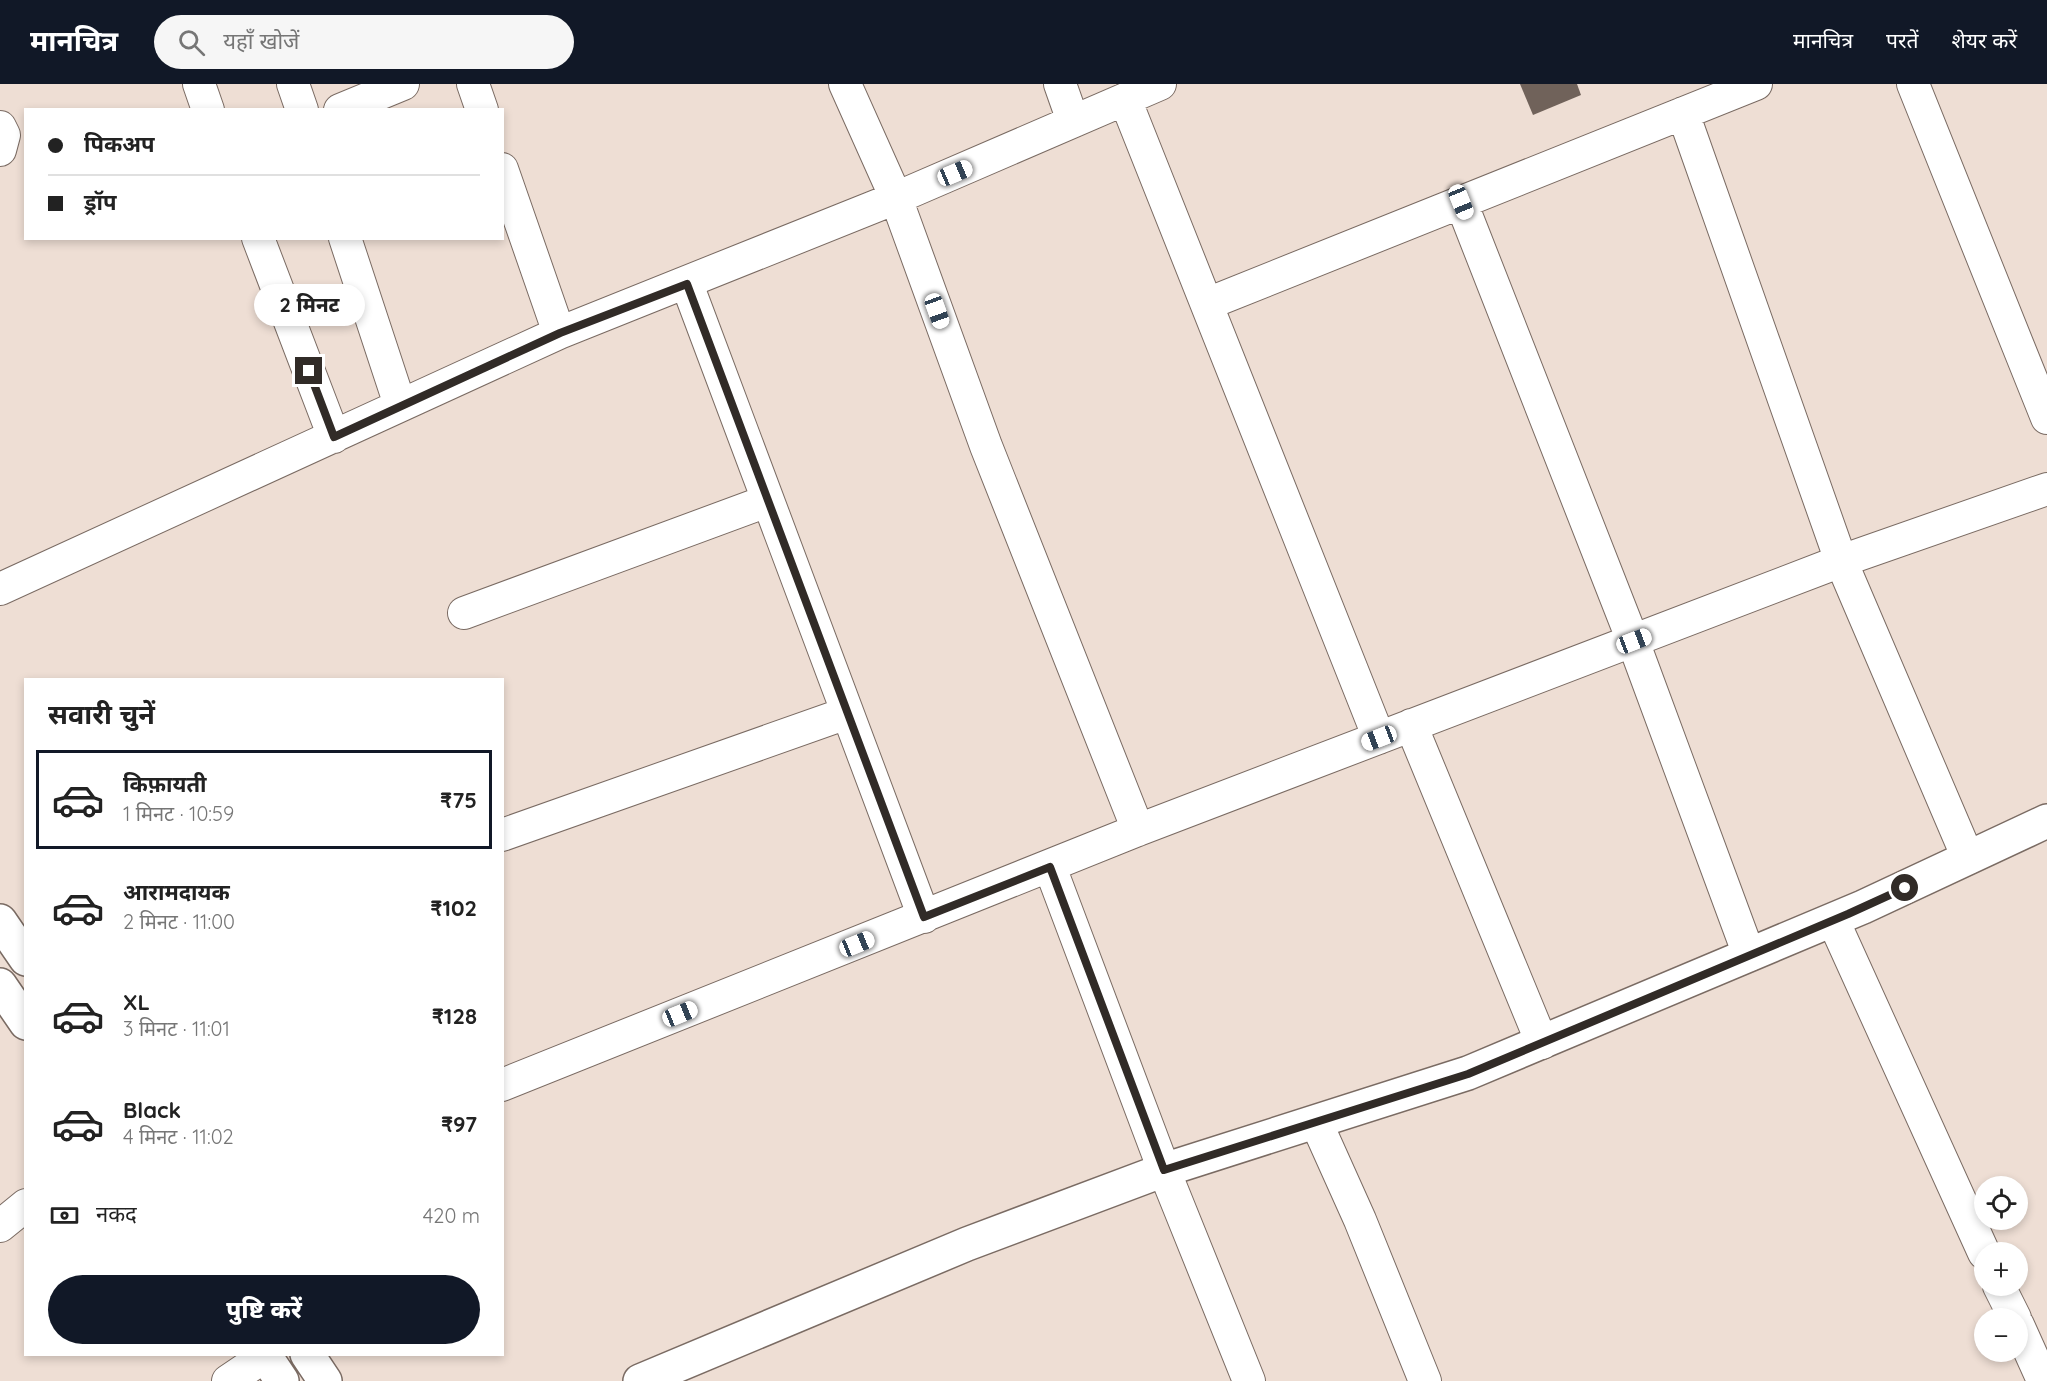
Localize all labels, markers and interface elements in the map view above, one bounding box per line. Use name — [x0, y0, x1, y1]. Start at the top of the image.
search box — [154, 15, 574, 69]
text: मानचित्र — [30, 23, 118, 58]
icon: search — [175, 26, 208, 59]
text: यहाँ खोजें — [223, 27, 299, 55]
text: मानचित्र — [1793, 27, 1853, 53]
text: परतें — [1886, 27, 1919, 53]
text: शेयर करें — [1952, 27, 2017, 53]
text: पिकअप — [84, 130, 155, 158]
car — [935, 158, 975, 188]
car — [1446, 182, 1476, 222]
text: ड्रॉप — [84, 188, 117, 216]
callout: 2 मिनट — [254, 284, 364, 326]
car — [922, 291, 952, 331]
text: 2 मिनट — [279, 292, 340, 317]
route end — [295, 357, 322, 384]
car — [1614, 626, 1654, 656]
text: सवारी चुनें — [48, 697, 155, 731]
car — [1359, 723, 1399, 753]
text: किफ़ायती — [123, 770, 207, 798]
icon: car — [51, 773, 105, 827]
text: ₹75 — [440, 786, 477, 814]
text: 1 मिनट · 10:59 — [123, 801, 234, 826]
route start — [1891, 874, 1918, 901]
text: आरामदायक — [123, 878, 230, 906]
icon: car — [51, 881, 105, 935]
text: ₹102 — [430, 894, 477, 922]
text: 2 मिनट · 11:00 — [123, 909, 235, 934]
car — [837, 929, 877, 959]
text: XL — [123, 988, 150, 1016]
icon: car — [51, 989, 105, 1043]
car — [660, 999, 700, 1029]
text: ₹128 — [432, 1002, 477, 1030]
text: 3 मिनट · 11:01 — [123, 1016, 230, 1041]
text: Black — [123, 1096, 181, 1124]
icon: car — [51, 1097, 105, 1151]
text: ₹97 — [441, 1110, 477, 1138]
text: 4 मिनट · 11:02 — [123, 1124, 234, 1149]
map controls — [1974, 1176, 2028, 1362]
button: locate — [1974, 1176, 2028, 1230]
icon: cash — [48, 1199, 81, 1232]
text: नकद — [96, 1200, 137, 1228]
text: 420 m — [423, 1203, 480, 1228]
button: + — [1974, 1242, 2028, 1296]
button: पुष्टि करें — [48, 1275, 480, 1344]
button: − — [1974, 1308, 2028, 1362]

